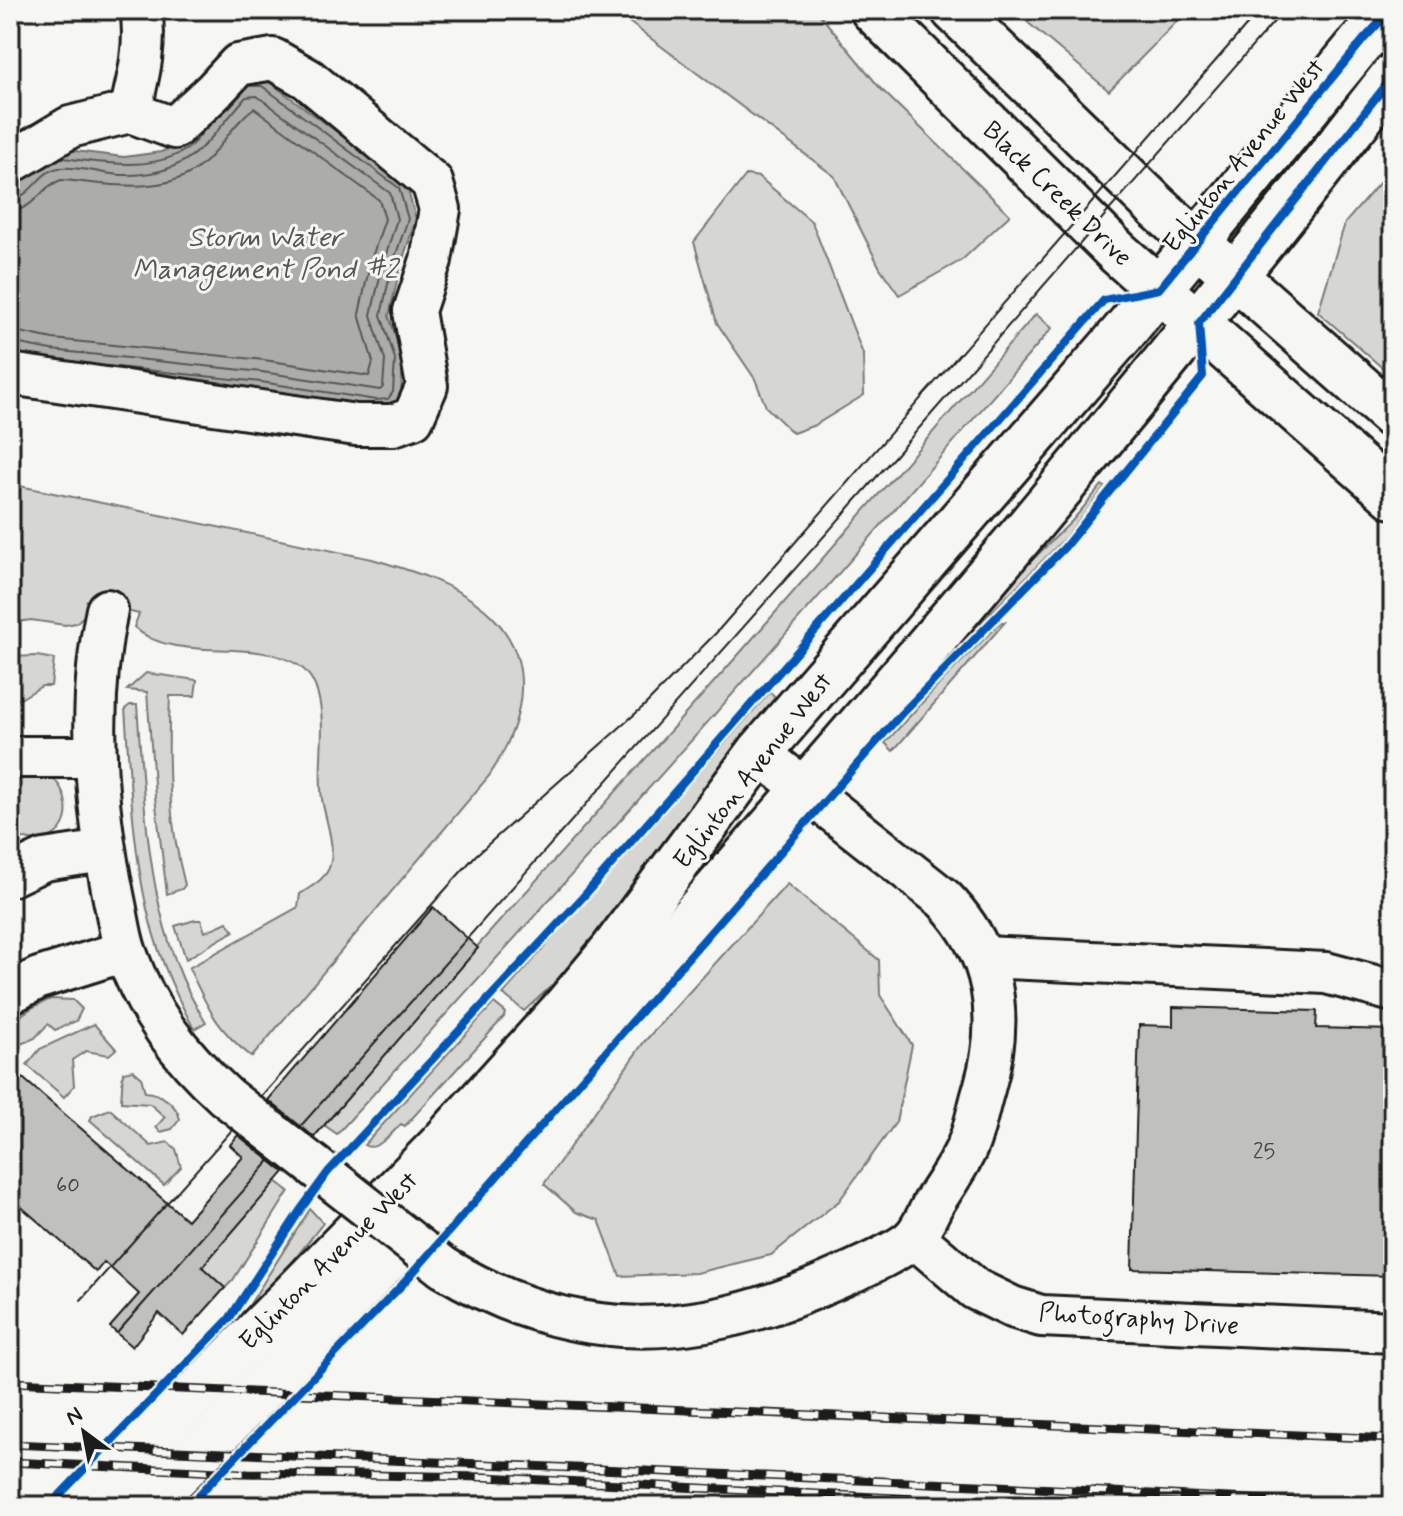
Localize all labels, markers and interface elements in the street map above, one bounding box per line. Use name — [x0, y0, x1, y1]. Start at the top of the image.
street label: Eglinton Avenue West — [1156, 52, 1333, 260]
street label: Black Creek Drive — [974, 114, 1139, 275]
water label: Storm Water Management Pond #2 — [132, 220, 401, 291]
street label: Eglinton Avenue West — [666, 666, 841, 876]
house number: 25 — [1253, 1138, 1275, 1166]
street label: Eglinton Avenue West — [232, 1164, 426, 1358]
house number: 60 — [56, 1172, 80, 1200]
street label: Photography Drive — [1037, 1296, 1240, 1347]
north arrow — [44, 1392, 124, 1472]
text: N — [61, 1401, 88, 1432]

